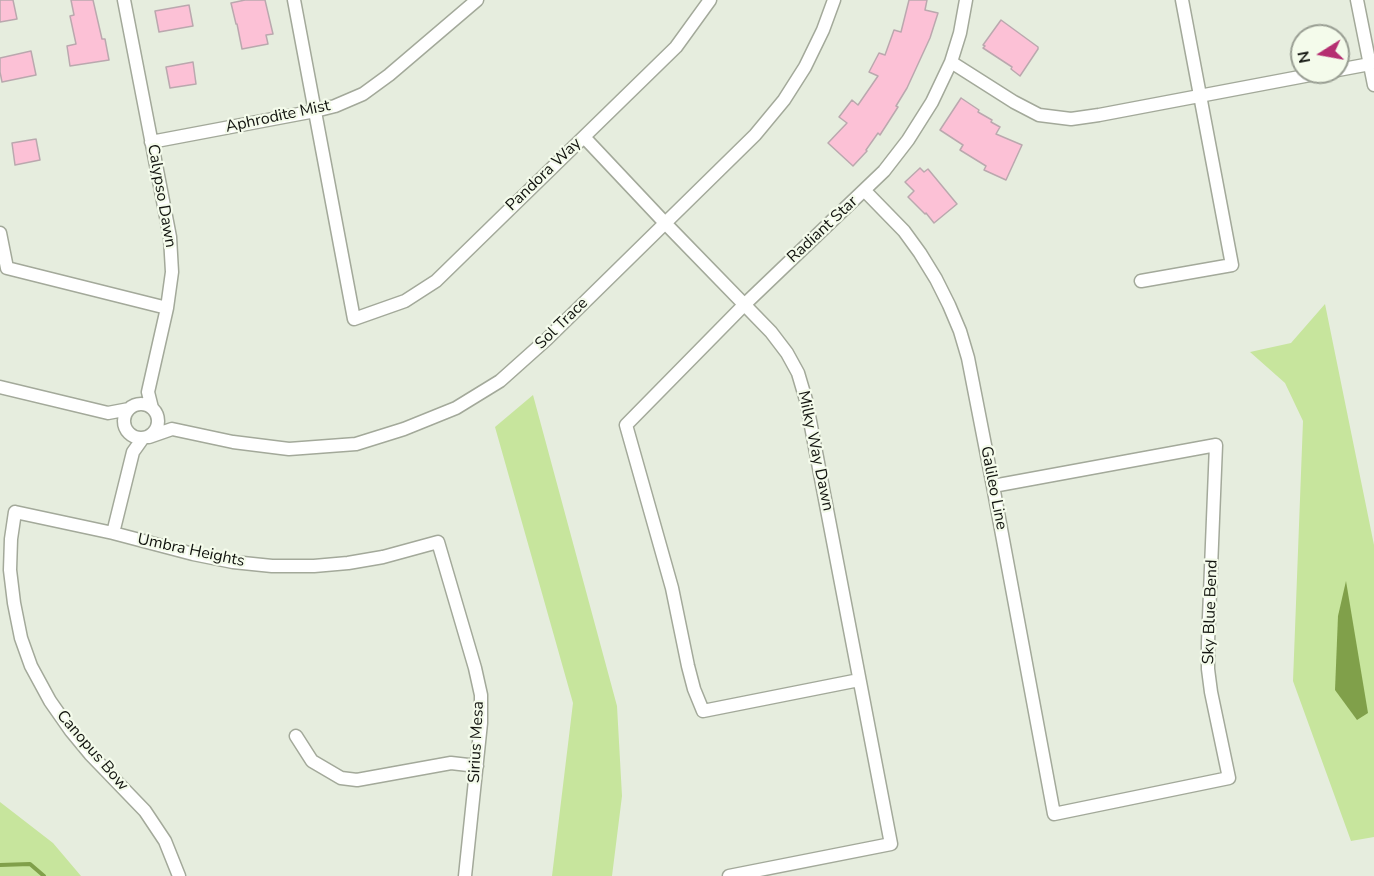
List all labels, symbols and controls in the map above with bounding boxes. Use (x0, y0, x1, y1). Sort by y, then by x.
north arrow (1290, 24, 1350, 84)
text: N (1292, 49, 1316, 65)
street label: Aphrodite Mist (224, 97, 332, 137)
street label: Pandora Way (502, 134, 586, 216)
street label: Calypso Dawn (142, 143, 180, 249)
street label: Radiant Star (784, 193, 862, 267)
street label: Sol Trace (532, 294, 592, 354)
street label: Milky Way Dawn (793, 389, 837, 513)
street label: Galileo Line (975, 445, 1011, 531)
street label: Umbra Heights (136, 530, 246, 572)
street label: Sky Blue Bend (1200, 559, 1222, 665)
street label: Sirius Mesa (465, 700, 489, 784)
street label: Canopus Bow (52, 707, 132, 795)

